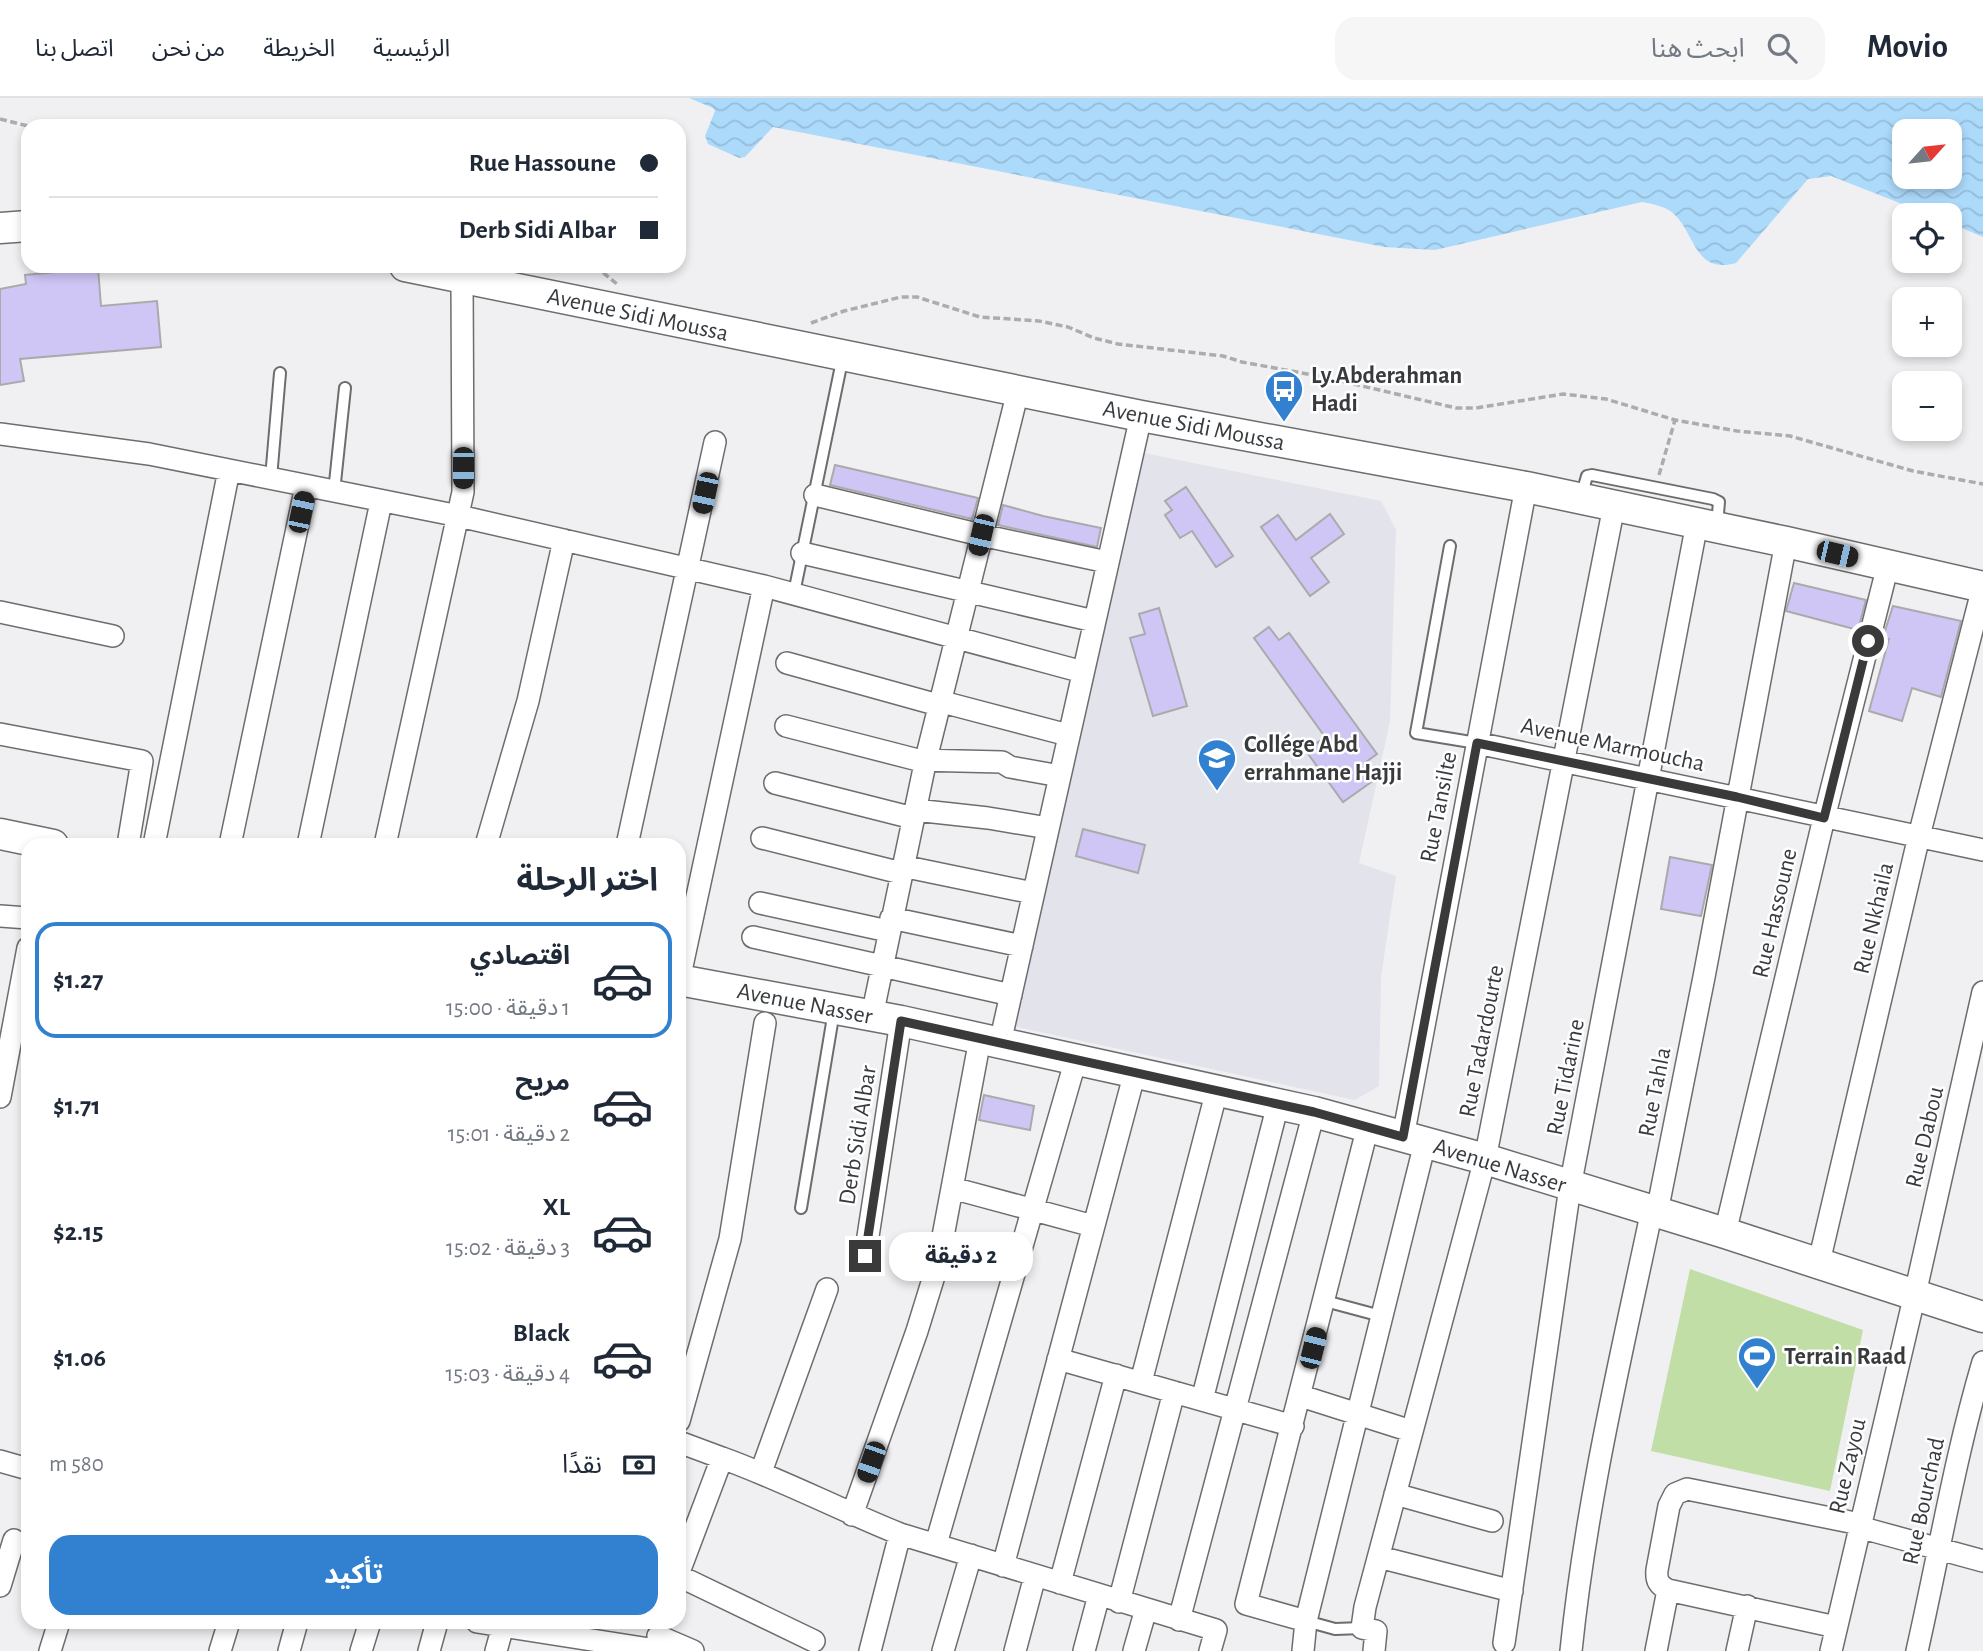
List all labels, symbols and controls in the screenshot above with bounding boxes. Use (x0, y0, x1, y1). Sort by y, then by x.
search box (1335, 17, 1825, 80)
icon: search (1763, 29, 1801, 67)
text: Movio (1867, 31, 1948, 64)
text: ابحث هنا (1651, 36, 1745, 62)
text: اتصل بنا (35, 37, 114, 61)
text: من نحن (152, 37, 225, 61)
text: الخريطة (263, 37, 335, 61)
text: الرئيسية (373, 37, 450, 61)
north arrow (1892, 119, 1962, 189)
map controls (1892, 119, 1962, 441)
text: Rue Hassoune (469, 150, 616, 176)
button: locate (1892, 203, 1962, 273)
text: Derb Sidi Albar (459, 217, 616, 243)
street label: Avenue Sidi Moussa (545, 284, 731, 346)
button: + (1892, 287, 1962, 357)
place label: Ly.Abderahman Hadi (1311, 364, 1462, 416)
bus stop icon: Ly.Abderahman Hadi (1263, 368, 1305, 423)
button: − (1892, 371, 1962, 441)
street label: Avenue Sidi Moussa (1101, 397, 1287, 455)
car (453, 447, 474, 489)
car (691, 470, 720, 516)
car (287, 489, 316, 535)
car (967, 512, 996, 558)
car (1815, 539, 1860, 569)
route start (1852, 625, 1884, 657)
street label: Avenue Marmoucha (1519, 714, 1707, 776)
place label: Collége Abd errahmane Hajji (1244, 733, 1402, 785)
school or university icon: Collége Abd errahmane Hajji (1196, 737, 1238, 792)
street label: Rue Tansilte (1416, 750, 1461, 865)
street label: Rue Hassoune (1748, 846, 1802, 980)
street label: Rue Nkhaila (1849, 860, 1898, 976)
text: اختر الرحلة (517, 864, 658, 896)
text: اقتصادي (470, 943, 570, 969)
icon: car (591, 949, 654, 1012)
street label: Rue Tadardourte (1455, 963, 1509, 1119)
text: $1.27 (53, 967, 104, 993)
street label: Avenue Nasser (735, 979, 875, 1029)
text: 1 دقيقة · 15:00 (446, 997, 570, 1020)
street label: Rue Tidarine (1543, 1017, 1589, 1137)
street label: Rue Tahla (1635, 1045, 1675, 1139)
street label: Derb Sidi Albar (835, 1064, 881, 1207)
text: مريح (515, 1069, 570, 1095)
icon: car (591, 1075, 654, 1138)
street label: Rue Dabou (1902, 1084, 1948, 1190)
text: $1.71 (53, 1093, 101, 1119)
text: 2 دقيقة · 15:01 (448, 1123, 570, 1146)
street label: Avenue Nasser (1430, 1134, 1569, 1198)
text: XL (543, 1194, 570, 1220)
icon: car (591, 1201, 654, 1264)
text: $2.15 (53, 1219, 104, 1245)
callout: 2 دقيقة (890, 1232, 1033, 1280)
text: 3 دقيقة · 15:02 (446, 1237, 570, 1260)
route end (849, 1240, 881, 1272)
text: 2 دقيقة (925, 1245, 997, 1268)
text: Black (513, 1320, 570, 1346)
car (1298, 1325, 1329, 1371)
icon: car (591, 1327, 654, 1390)
sports icon: Terrain Raad (1736, 1335, 1778, 1390)
text: $1.06 (53, 1345, 106, 1371)
place label: Terrain Raad (1784, 1345, 1906, 1369)
text: 4 دقيقة · 15:03 (445, 1363, 570, 1386)
street label: Rue Zayou (1825, 1416, 1871, 1516)
street label: Rue Bourchad (1899, 1435, 1949, 1567)
car (855, 1439, 888, 1485)
icon: cash (620, 1446, 658, 1484)
text: نقدًا (562, 1452, 602, 1478)
text: 580 m (49, 1453, 104, 1476)
button: تأكيد (49, 1535, 658, 1615)

